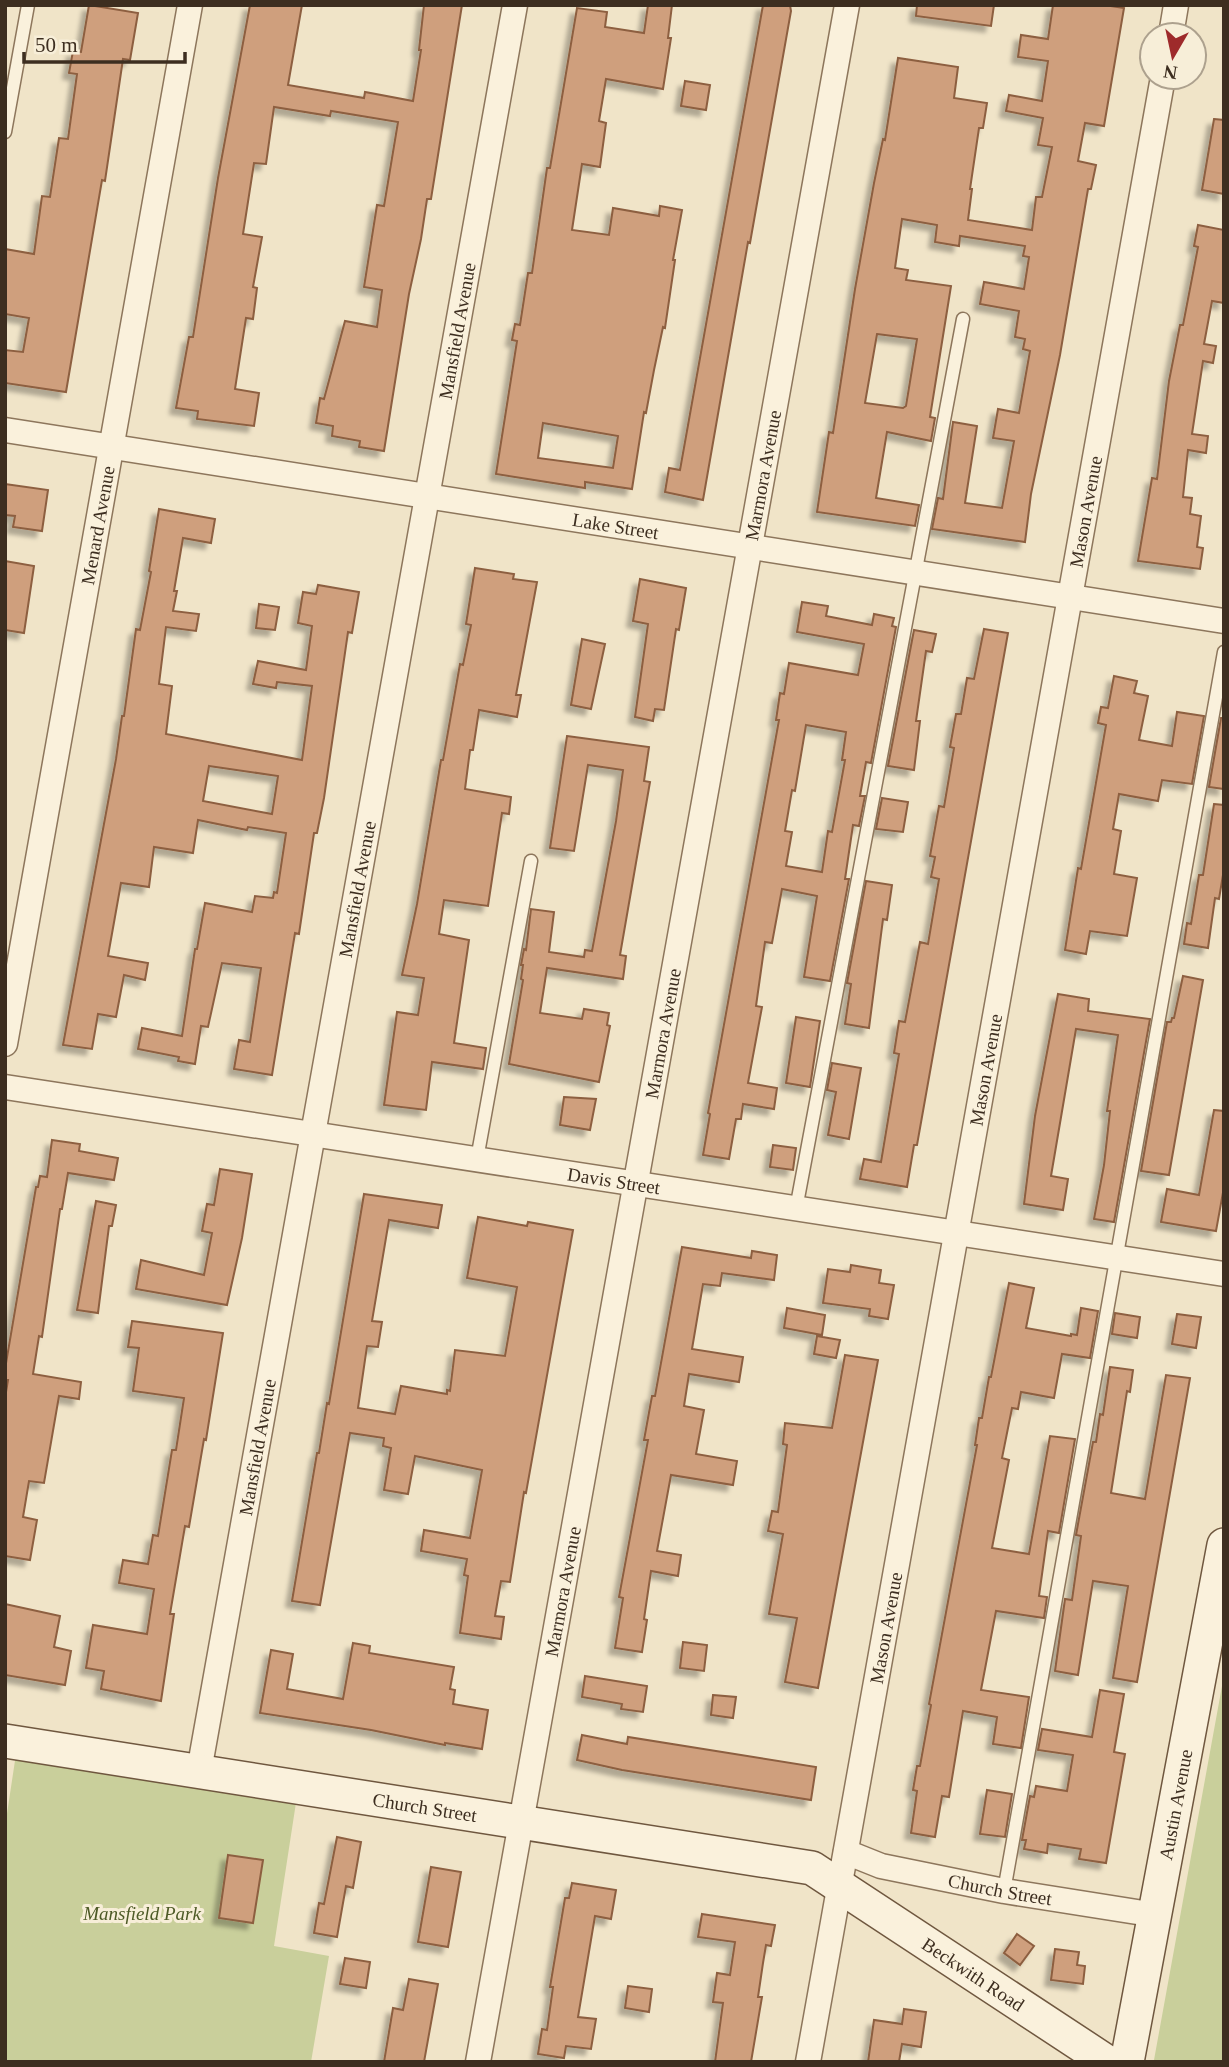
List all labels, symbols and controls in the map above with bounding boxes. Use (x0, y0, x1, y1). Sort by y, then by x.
scale bar (24, 21, 186, 65)
north arrow (1138, 21, 1208, 91)
text: 50 m (35, 33, 78, 57)
text: N (1162, 61, 1179, 84)
street label: Mansfield Avenue (434, 261, 479, 401)
street label: Marmora Avenue (741, 408, 785, 542)
street label: Mason Avenue (1065, 454, 1106, 569)
street label: Menard Avenue (76, 464, 118, 586)
street label: Lake Street (571, 509, 661, 543)
street label: Mansfield Avenue (334, 819, 379, 959)
street label: Marmora Avenue (641, 967, 685, 1100)
street label: Mason Avenue (965, 1012, 1006, 1127)
street label: Davis Street (566, 1163, 662, 1198)
street label: Mansfield Avenue (234, 1377, 279, 1517)
street label: Marmora Avenue (540, 1525, 584, 1658)
street label: Mason Avenue (865, 1570, 906, 1685)
street label: Austin Avenue (1155, 1747, 1196, 1862)
street label: Church Street (371, 1789, 479, 1826)
street label: Church Street (946, 1869, 1054, 1909)
park label: Mansfield Park (82, 1903, 201, 1924)
street label: Beckwith Road (918, 1933, 1029, 2015)

